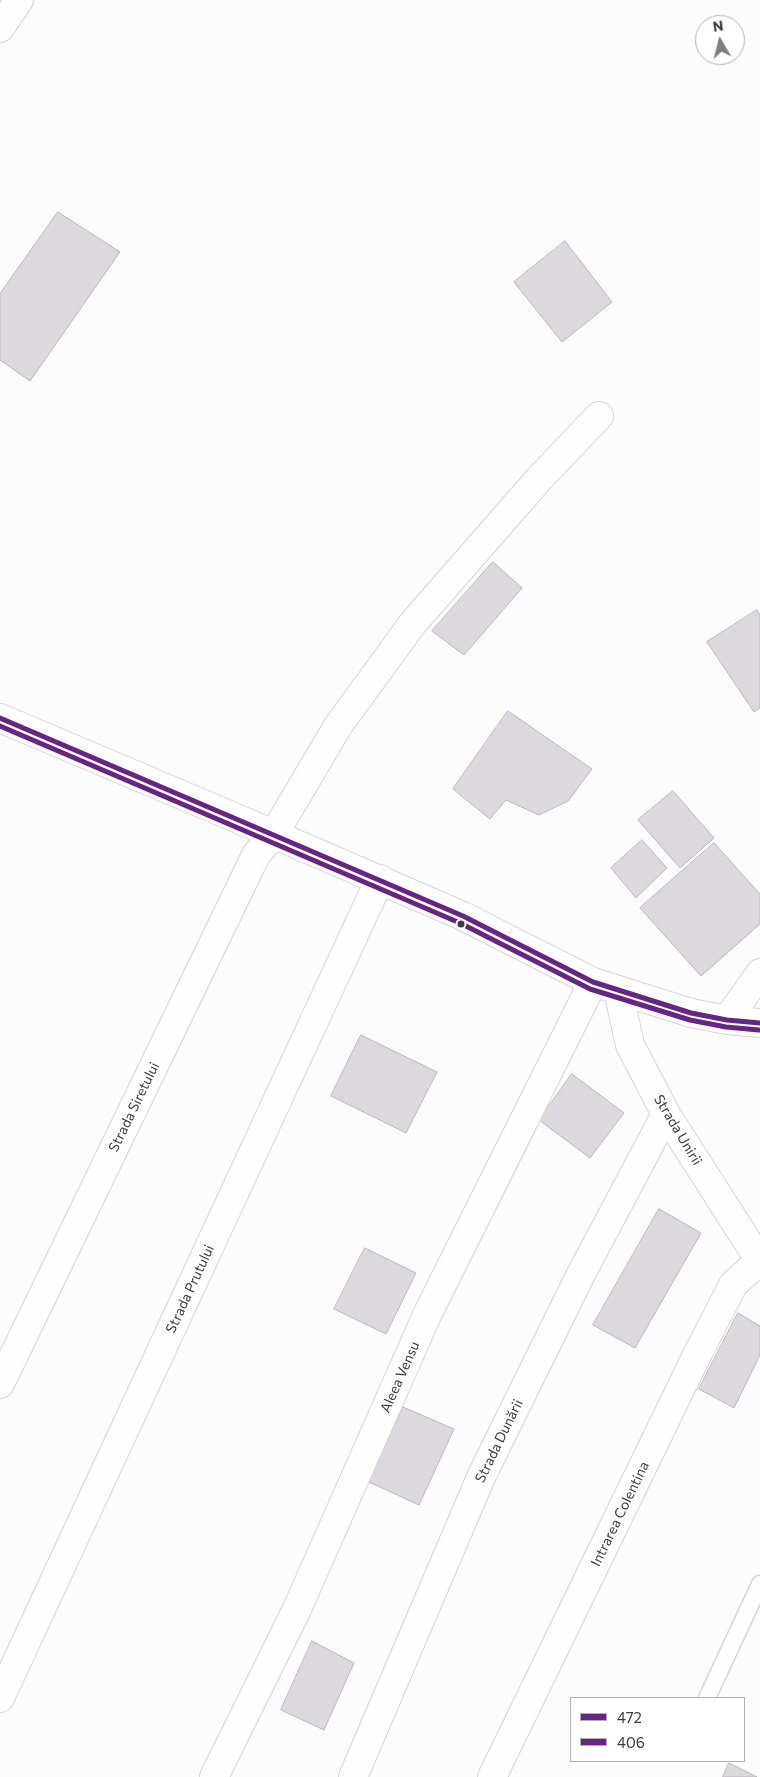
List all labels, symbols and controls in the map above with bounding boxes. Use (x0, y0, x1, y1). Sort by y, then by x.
north arrow (695, 15, 745, 65)
text: N (712, 16, 724, 35)
unlabelled marker (456, 919, 466, 929)
street label: Strada Siretului (105, 1059, 163, 1155)
street label: Strada Unirii (650, 1092, 706, 1168)
street label: Strada Prutului (162, 1242, 218, 1336)
street label: Aleea Vensu (377, 1339, 423, 1415)
street label: Strada Dunării (472, 1396, 526, 1486)
street label: Intrarea Colentina (587, 1459, 653, 1569)
legend (570, 1697, 745, 1762)
text: 472 (617, 1708, 642, 1726)
text: 406 (617, 1733, 645, 1751)

